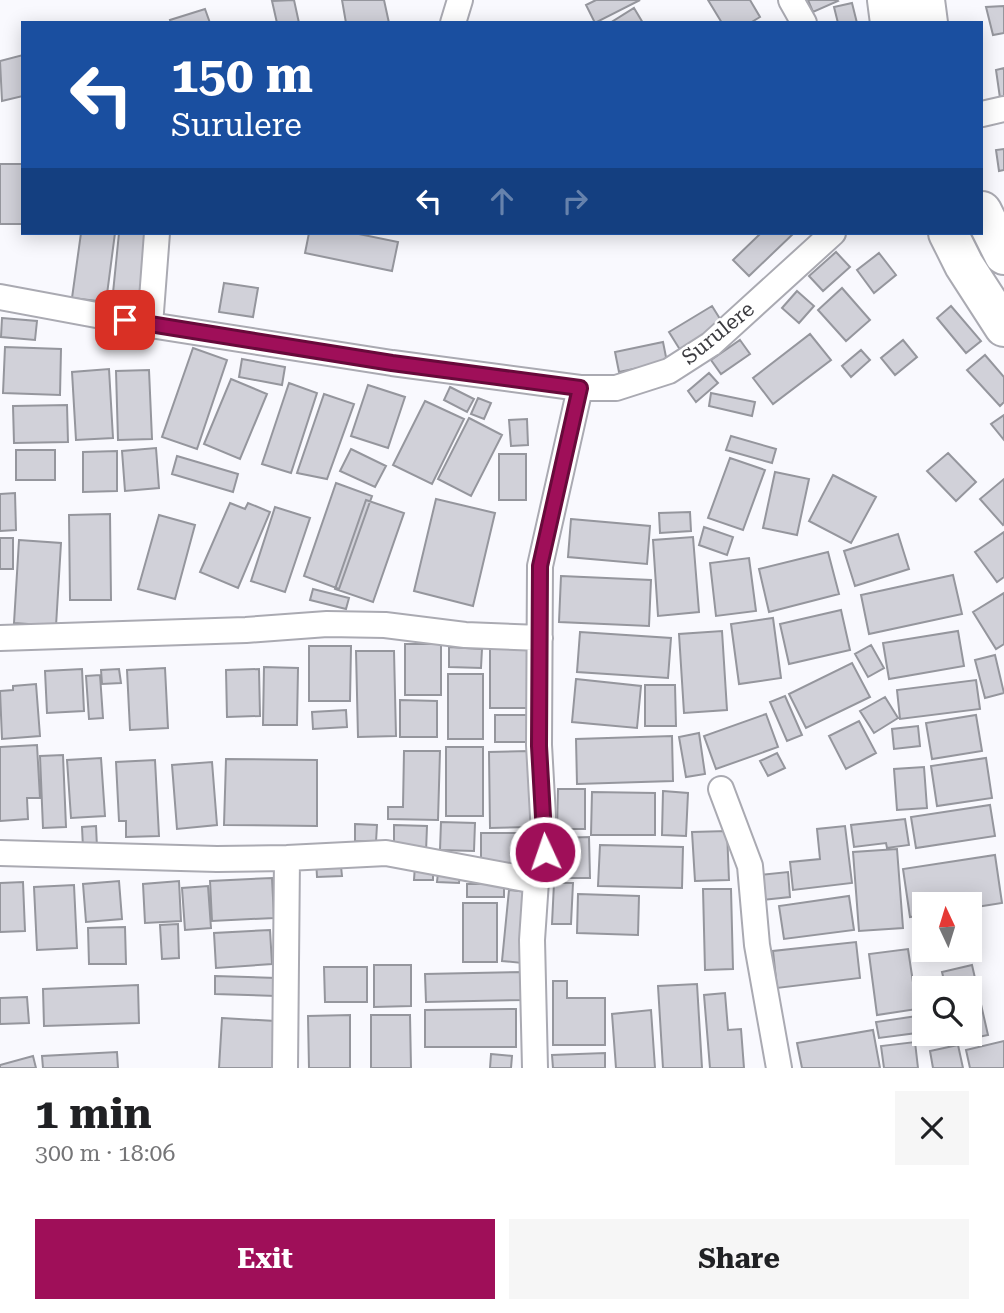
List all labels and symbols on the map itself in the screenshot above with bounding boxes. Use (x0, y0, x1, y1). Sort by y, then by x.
pin (95, 290, 155, 350)
street label: Surulere (677, 297, 759, 369)
position arrow (508, 815, 582, 889)
north arrow (912, 892, 982, 962)

